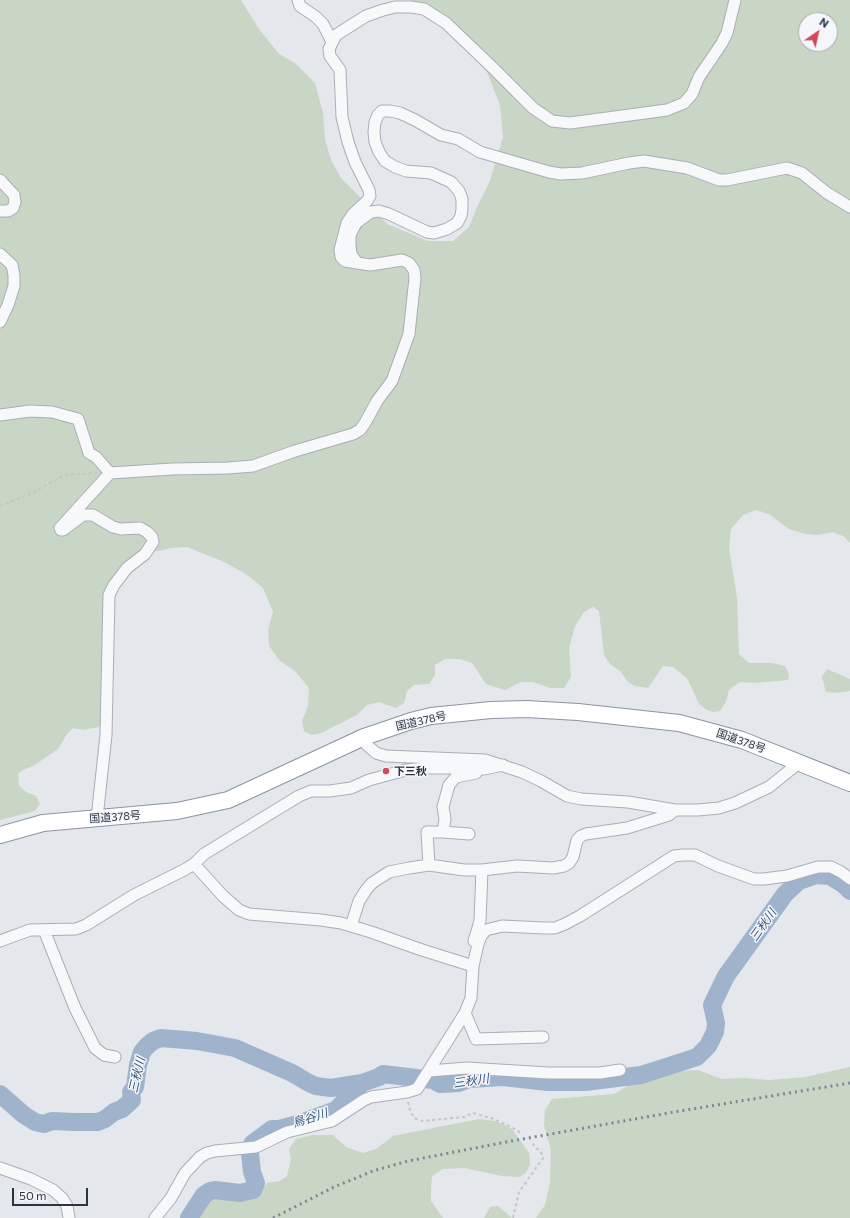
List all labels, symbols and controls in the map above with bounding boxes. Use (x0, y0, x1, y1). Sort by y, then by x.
north arrow (798, 12, 838, 52)
text: N (817, 15, 831, 30)
street label: 国道378号 (394, 709, 448, 733)
street label: 国道378号 (714, 726, 768, 756)
place label: 下三秋 (394, 764, 427, 778)
marker: 下三秋 (381, 766, 391, 776)
street label: 国道378号 (89, 809, 141, 825)
water label: 三秋川 (747, 906, 779, 944)
water label: 三秋川 (126, 1056, 148, 1094)
water label: 三秋川 (452, 1071, 490, 1091)
water label: 鳥谷川 (291, 1106, 329, 1130)
scale bar (14, 1180, 90, 1206)
text: 50 m (19, 1188, 47, 1202)

